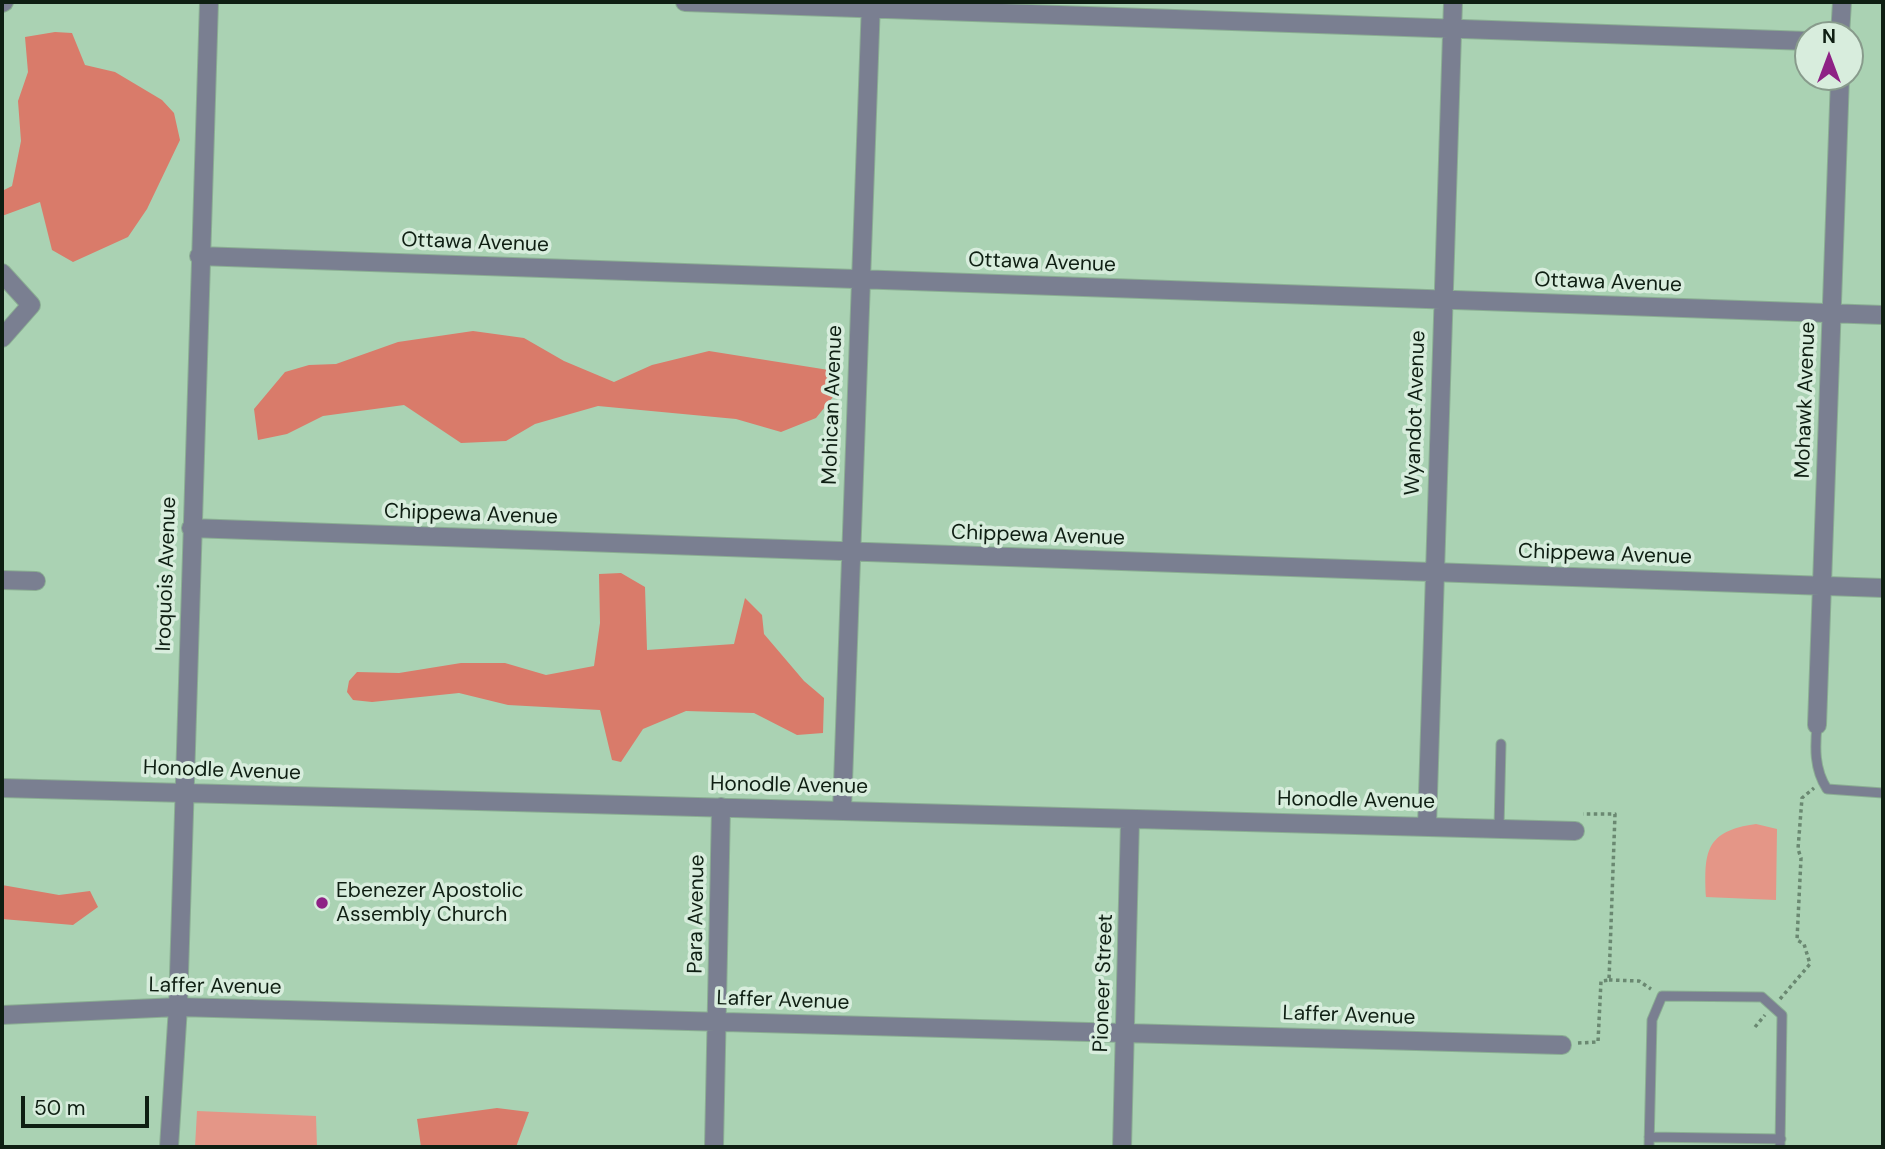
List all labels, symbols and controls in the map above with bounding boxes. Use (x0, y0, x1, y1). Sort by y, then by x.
north arrow (1794, 21, 1864, 91)
text: N (1822, 24, 1836, 49)
street label: Ottawa Avenue (401, 228, 549, 258)
street label: Ottawa Avenue (968, 248, 1116, 278)
street label: Ottawa Avenue (1534, 268, 1682, 298)
street label: Mohawk Avenue (1791, 321, 1821, 479)
street label: Mohican Avenue (818, 325, 848, 485)
street label: Wyandot Avenue (1401, 330, 1431, 496)
street label: Iroquois Avenue (152, 496, 182, 652)
street label: Chippewa Avenue (384, 499, 558, 531)
street label: Chippewa Avenue (951, 520, 1125, 552)
street label: Chippewa Avenue (1518, 539, 1692, 571)
street label: Honodle Avenue (143, 756, 301, 786)
street label: Honodle Avenue (710, 772, 868, 800)
street label: Honodle Avenue (1277, 787, 1435, 815)
street label: Para Avenue (683, 854, 711, 974)
place label: Ebenezer Apostolic Assembly Church (336, 878, 524, 928)
marker: Ebenezer Apostolic Assembly Church (314, 895, 330, 911)
street label: Pioneer Street (1089, 913, 1119, 1053)
street label: Laffer Avenue (148, 973, 282, 1001)
street label: Laffer Avenue (716, 986, 850, 1016)
street label: Laffer Avenue (1282, 1001, 1416, 1031)
scale bar (24, 1082, 152, 1126)
text: 50 m (34, 1094, 85, 1122)

